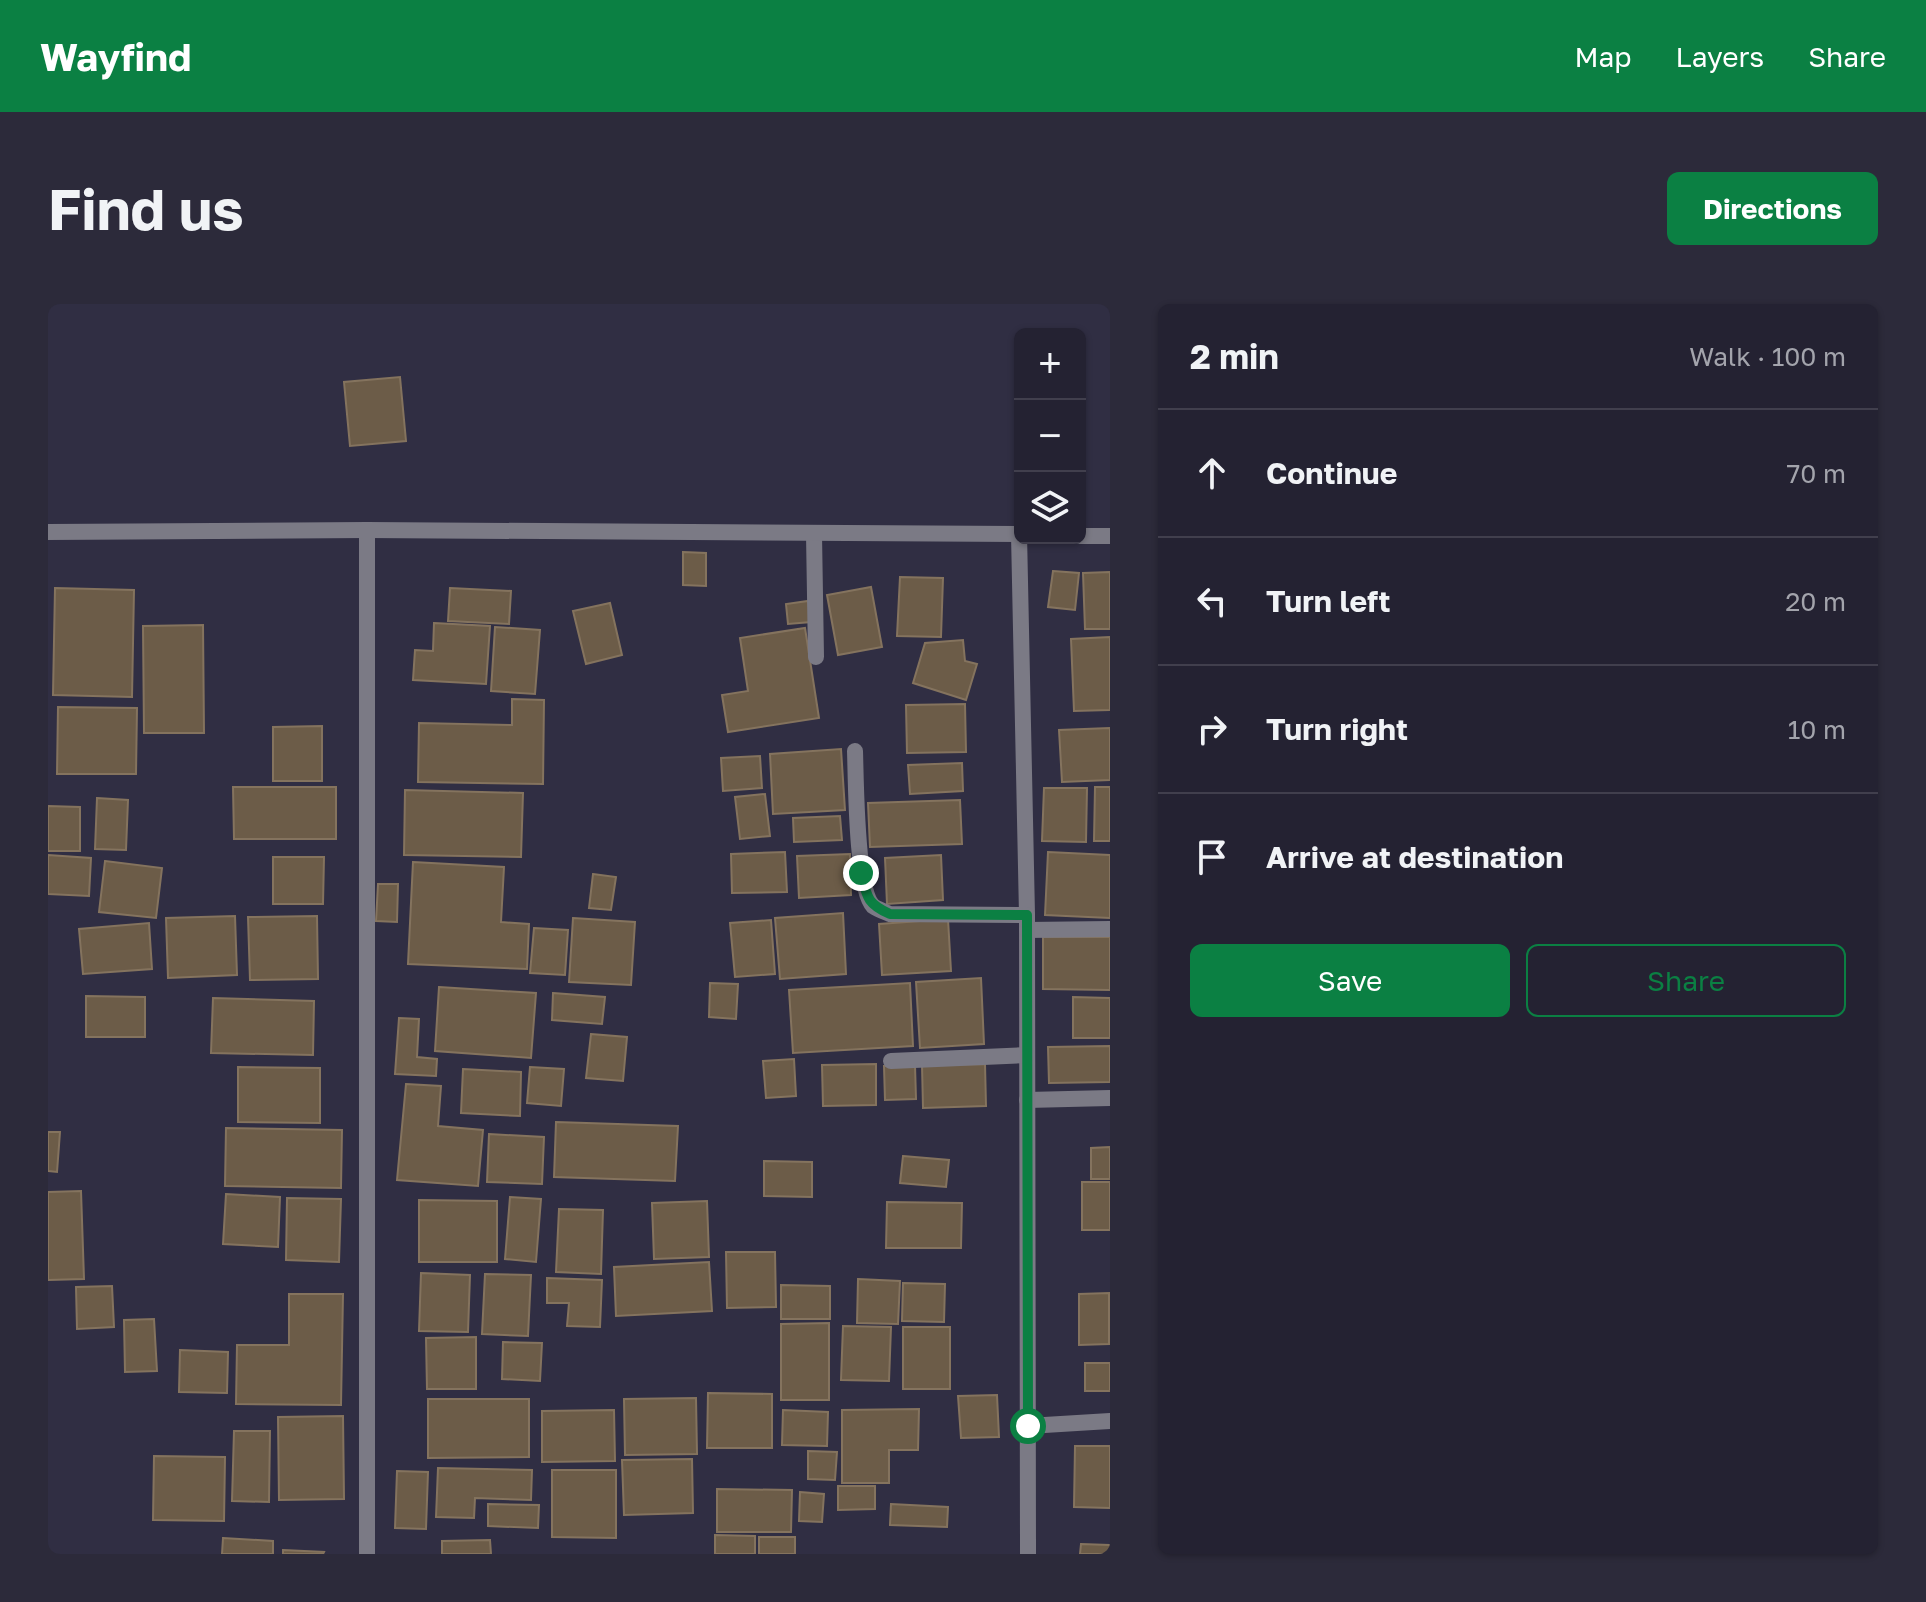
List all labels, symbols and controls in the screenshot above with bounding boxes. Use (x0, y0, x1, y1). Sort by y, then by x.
text: Wayfind (40, 34, 191, 79)
text: Map (1574, 40, 1632, 73)
text: Layers (1676, 40, 1764, 73)
text: Share (1808, 40, 1886, 73)
button: Directions (1667, 172, 1878, 245)
text: Find us (48, 175, 244, 242)
map controls (1014, 328, 1086, 544)
button: + (1014, 328, 1086, 400)
text: 2 min (1190, 336, 1279, 376)
text: Walk · 100 m (1689, 341, 1846, 372)
button: − (1014, 400, 1086, 472)
icon: ahead (1190, 451, 1234, 495)
text: Continue (1266, 455, 1397, 491)
text: 70 m (1787, 458, 1846, 489)
button: layers (1014, 472, 1086, 544)
icon: left (1190, 579, 1234, 623)
text: Turn left (1266, 583, 1391, 619)
text: 20 m (1785, 586, 1846, 617)
icon: right (1190, 707, 1234, 751)
text: Turn right (1266, 711, 1408, 747)
text: 10 m (1788, 714, 1846, 745)
icon: arrive (1190, 835, 1234, 879)
text: Arrive at destination (1266, 839, 1563, 875)
route end (843, 855, 879, 891)
button: Save (1190, 944, 1510, 1017)
button: Share (1526, 944, 1846, 1017)
route start (1010, 1408, 1046, 1444)

